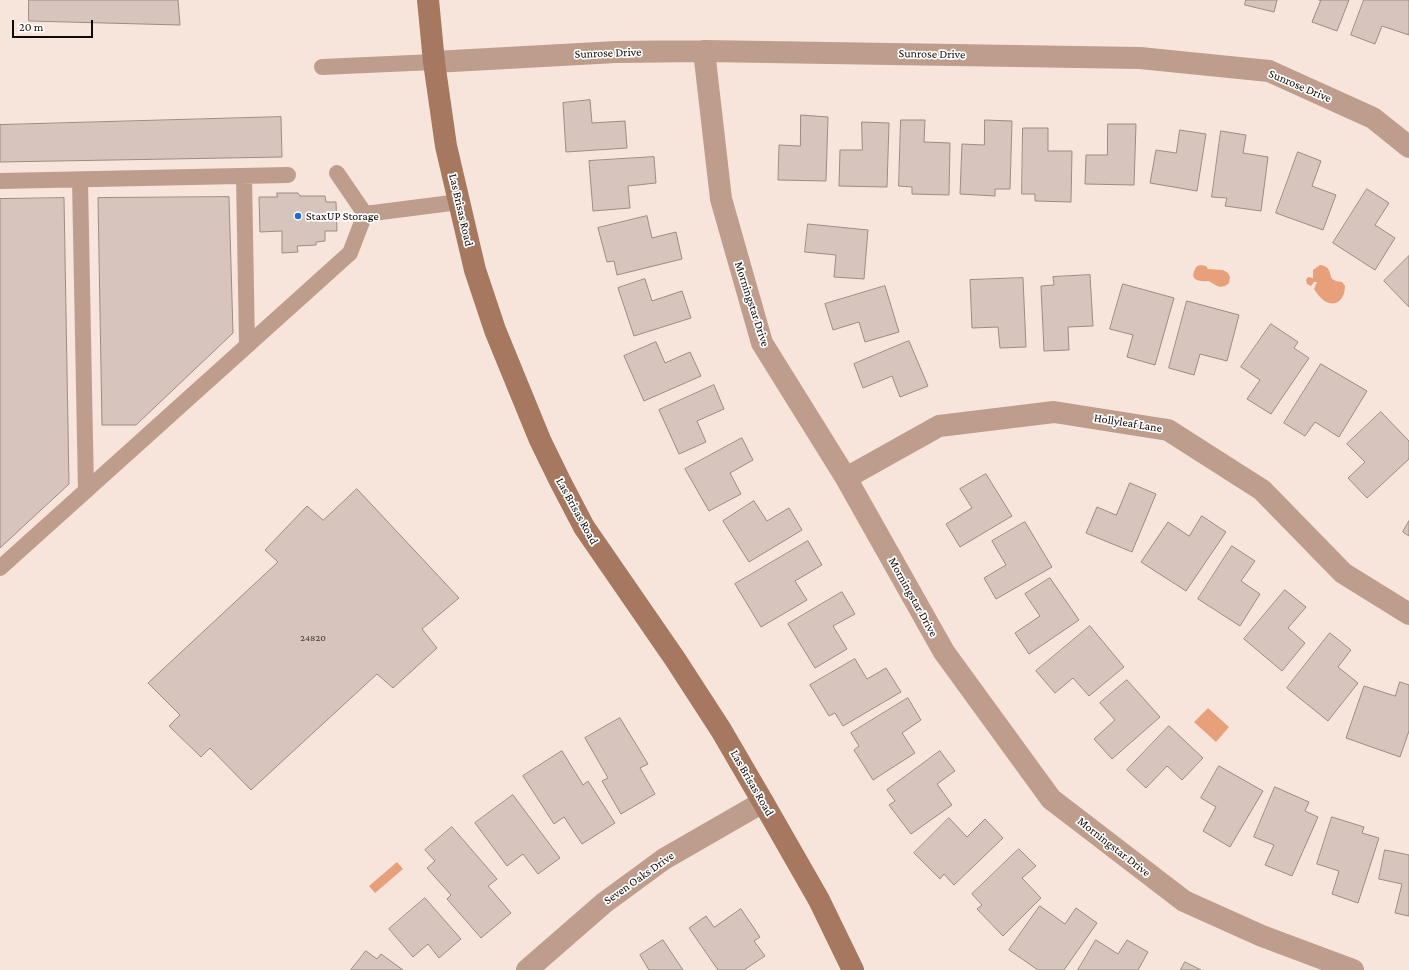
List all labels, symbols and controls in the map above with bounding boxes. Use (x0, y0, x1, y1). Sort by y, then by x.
scale bar (14, 12, 95, 38)
text: 20 m (19, 20, 43, 34)
street label: Sunrose Drive (574, 45, 642, 61)
street label: Sunrose Drive (899, 46, 965, 62)
street label: Sunrose Drive (1266, 66, 1334, 106)
street label: Las Brisas Road (446, 172, 476, 248)
place label: StaxUP Storage (306, 209, 379, 223)
marker: StaxUP Storage (293, 211, 303, 221)
street label: Morningstar Drive (731, 260, 773, 348)
street label: Hollyleaf Lane (1093, 411, 1163, 435)
street label: Las Brisas Road (553, 475, 601, 547)
street label: Morningstar Drive (885, 555, 941, 639)
house number: 24820 (300, 632, 326, 644)
street label: Las Brisas Road (727, 747, 777, 819)
street label: Morningstar Drive (1075, 814, 1153, 880)
street label: Seven Oaks Drive (601, 848, 677, 908)

